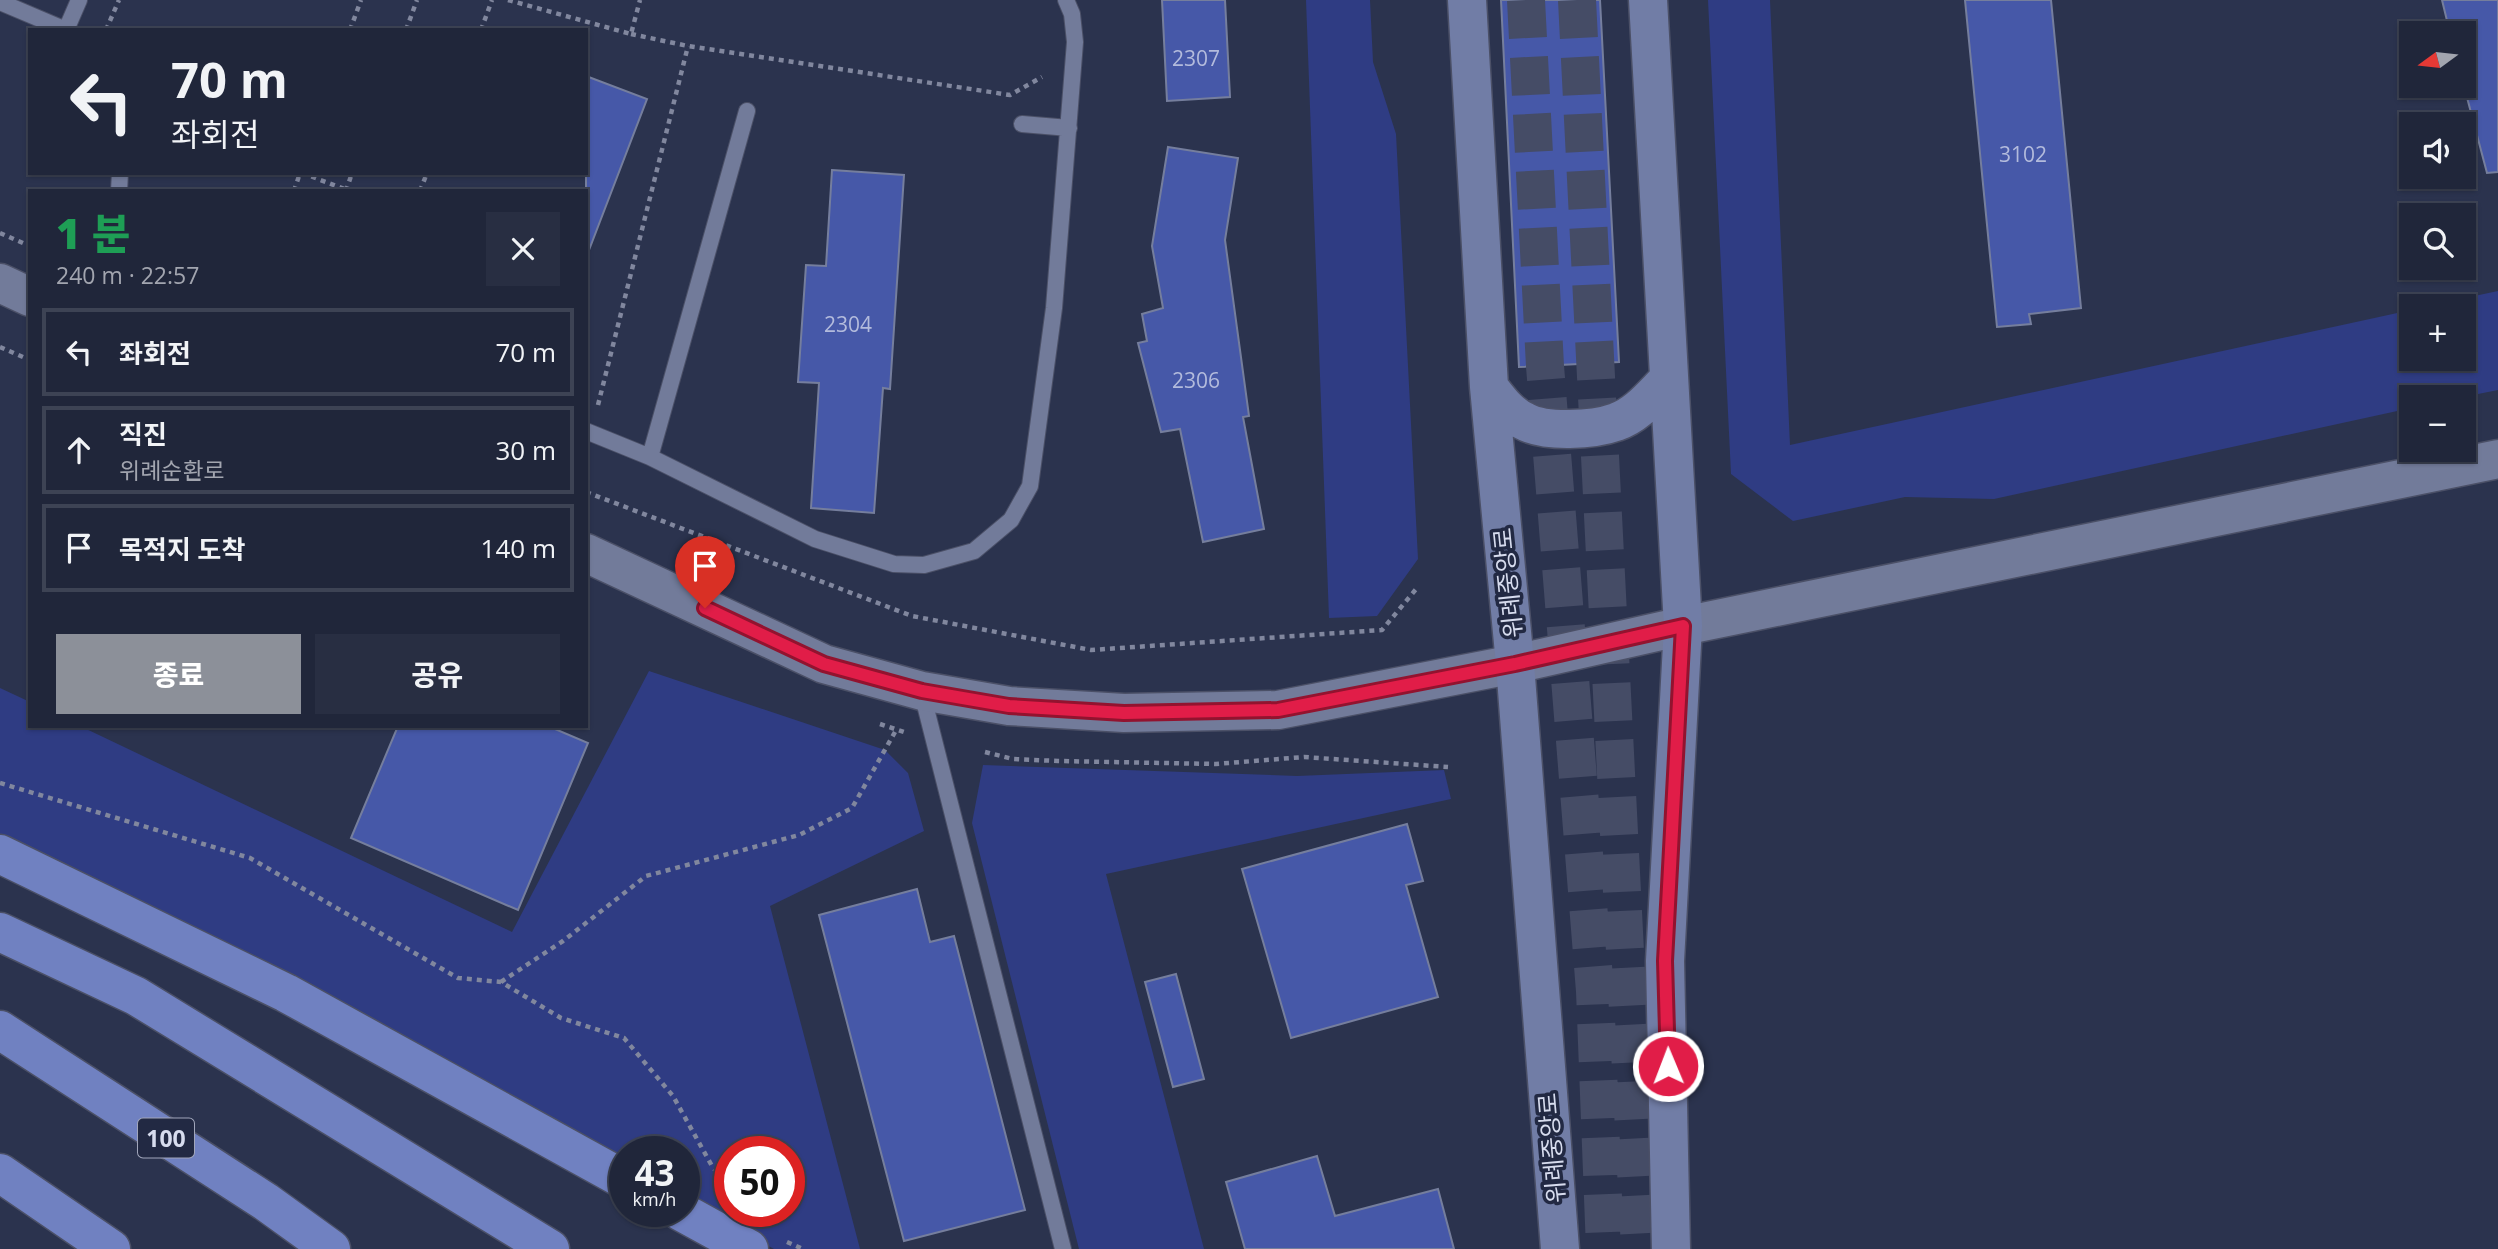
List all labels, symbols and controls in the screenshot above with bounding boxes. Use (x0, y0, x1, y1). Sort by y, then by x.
north arrow (2399, 21, 2476, 98)
map controls (2399, 21, 2476, 462)
house number: 2307 (1172, 44, 1220, 72)
text: 70 m (171, 46, 288, 112)
icon: left (56, 56, 147, 147)
text: 좌회전 (171, 112, 259, 155)
button: sound (2399, 112, 2476, 189)
house number: 3102 (1999, 140, 2047, 168)
button: search (2399, 203, 2476, 280)
text: 1 분 (56, 204, 130, 261)
button: close (486, 212, 560, 286)
text: 240 m · 22:57 (56, 259, 199, 291)
button: + (2399, 294, 2476, 371)
house number: 2304 (824, 310, 872, 338)
icon: left (60, 333, 98, 371)
text: 70 m (495, 334, 556, 370)
text: 좌회전 (119, 335, 191, 371)
house number: 2306 (1172, 366, 1220, 394)
button: − (2399, 385, 2476, 462)
text: 직진 (119, 416, 167, 452)
icon: ahead (60, 431, 98, 469)
text: 30 m (495, 432, 556, 468)
text: 위례순환로 (119, 454, 225, 486)
street label: 위례중앙로 (1485, 526, 1529, 640)
icon: arrive (60, 529, 98, 567)
text: 140 m (481, 530, 556, 566)
text: 목적지 도착 (119, 531, 245, 567)
pin (675, 536, 735, 608)
icon: arrive (686, 547, 724, 585)
button: 종료 (56, 634, 301, 714)
button: 공유 (315, 634, 560, 714)
position arrow (1631, 1029, 1705, 1103)
street label: 위례중앙로 (1530, 1092, 1572, 1204)
road number: 100 (138, 1119, 194, 1158)
speed limit sign: 50 (714, 1136, 805, 1227)
text: 43 (634, 1149, 675, 1196)
text: km/h (633, 1187, 676, 1211)

